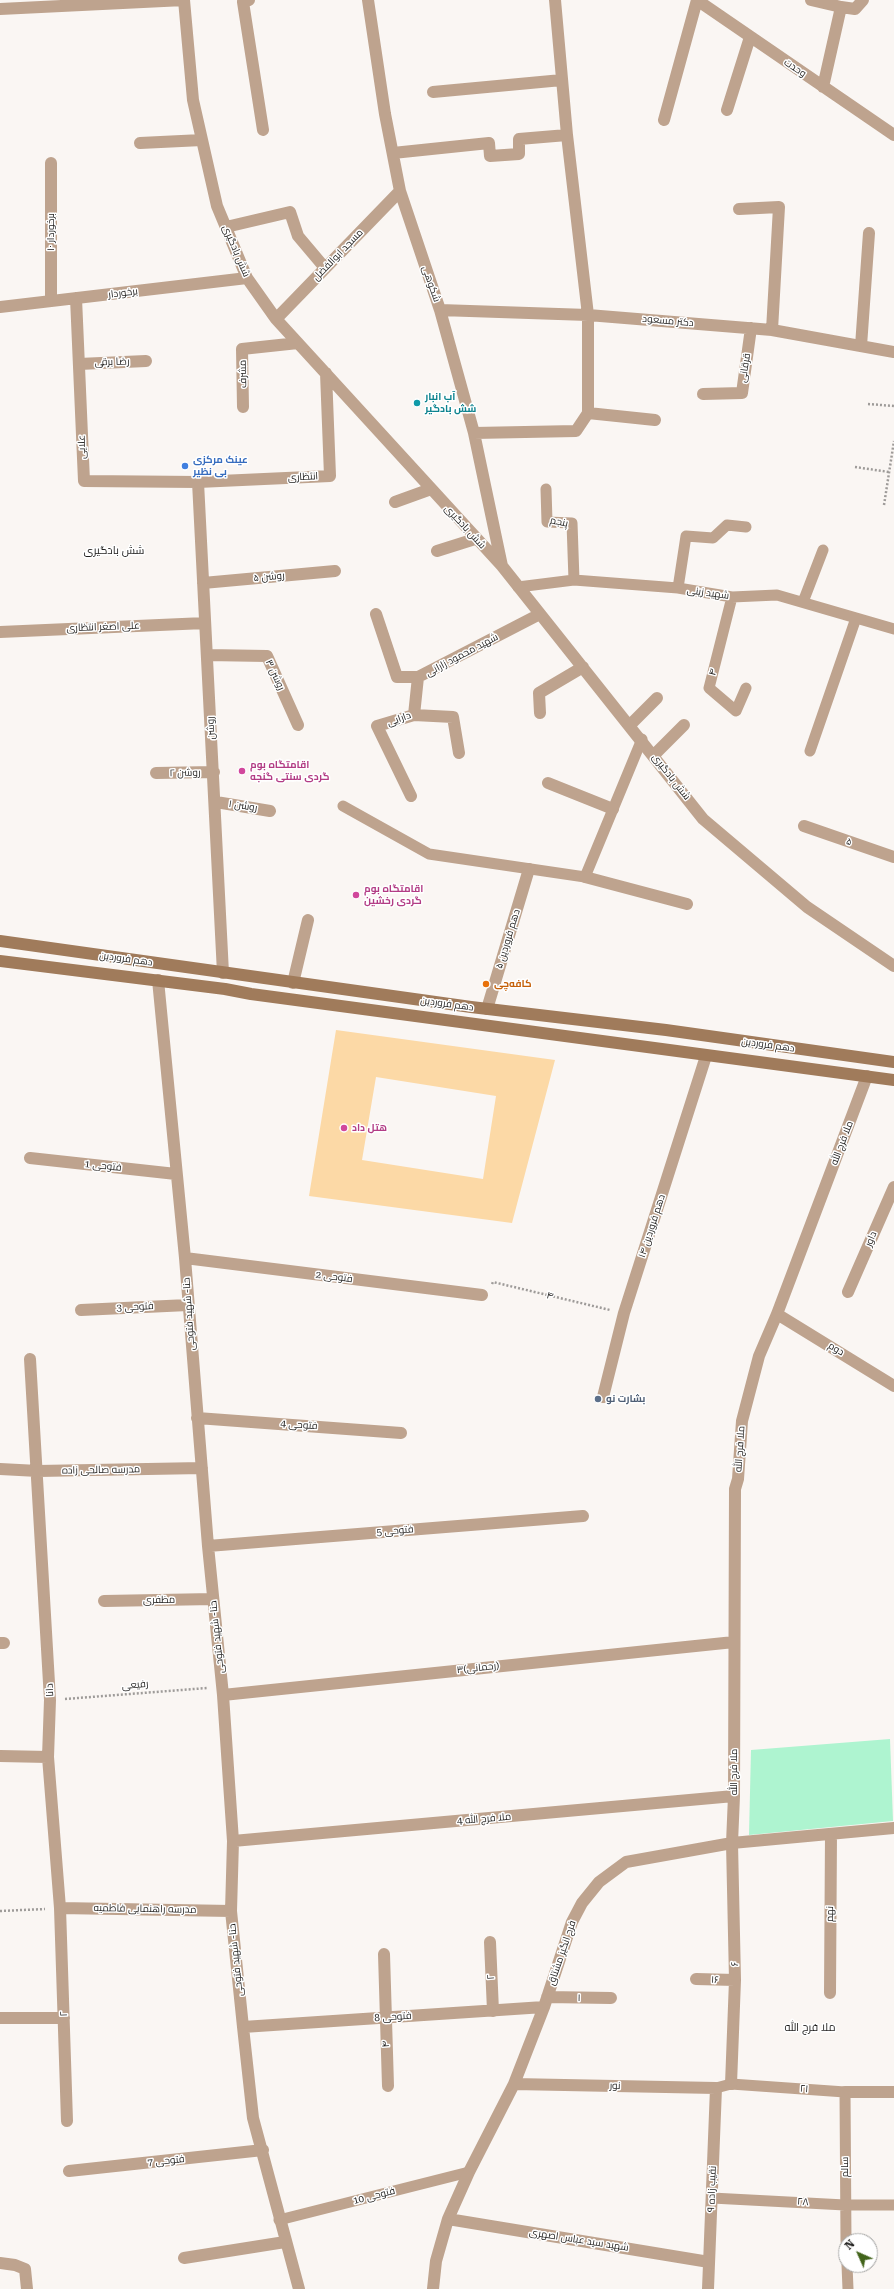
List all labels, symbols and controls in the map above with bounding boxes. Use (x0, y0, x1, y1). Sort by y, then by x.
street label: وحدت (782, 56, 808, 80)
street label: برخوردار ۱۰ (45, 213, 57, 251)
street label: شش بادگیری (220, 223, 252, 279)
street label: مسجد ابوالفضل (310, 227, 366, 283)
street label: شکوهی (419, 264, 443, 304)
street label: برخوردار (107, 285, 139, 301)
street label: دکتر مسعود (642, 313, 694, 329)
street label: قرقانی (737, 352, 753, 384)
street label: رضا برقی (94, 355, 130, 369)
street label: مشرف (237, 360, 249, 388)
place label: آب انبار شش بادگیر (425, 391, 476, 414)
marker: آب انبار شش بادگیر (412, 398, 422, 408)
street label: علایی (76, 435, 88, 459)
place label: عینک مرکزی بی نظیر (193, 454, 248, 478)
marker: عینک مرکزی بی نظیر (180, 461, 190, 471)
street label: انتظاری (288, 470, 318, 484)
street label: شش بادگیری (442, 503, 488, 551)
street label: پنجم (549, 514, 569, 530)
district label: شش بادگیری (84, 544, 144, 558)
street label: روشن ۵ (253, 570, 285, 584)
street label: شهید زینی (686, 584, 730, 602)
street label: علی اصغر انتظاری (66, 620, 140, 634)
street label: شهید محمود زارانی (424, 631, 500, 679)
street label: روشن ۳ (263, 658, 287, 692)
street label: ۴ (706, 667, 720, 677)
street label: دارایی (386, 709, 412, 729)
street label: روشن (204, 716, 218, 740)
street label: شش بادگیری (649, 751, 693, 803)
place label: اقامتگاه بوم گردی سنتی گنجه (250, 759, 330, 782)
marker: اقامتگاه بوم گردی سنتی گنجه (237, 766, 247, 776)
street label: روشن ۲ (169, 767, 201, 779)
street label: روشن ۱ (228, 798, 258, 814)
street label: ۵ (844, 835, 854, 849)
place label: اقامتگاه بوم گردی رخشین (364, 883, 423, 906)
marker: اقامتگاه بوم گردی رخشین (351, 890, 361, 900)
street label: دهم فروردین ۵ (493, 908, 523, 970)
street label: دهم فروردین (99, 949, 153, 969)
place label: کافه‌چی (494, 978, 532, 990)
marker: کافه‌چی (481, 979, 491, 989)
street label: دهم فروردین (420, 994, 474, 1014)
street label: دهم فروردین (741, 1035, 795, 1055)
street label: ملا فرج الله (828, 1119, 856, 1167)
place label: هتل داد (352, 1122, 387, 1134)
marker: هتل داد (339, 1123, 349, 1133)
street label: فتوحی 1 (84, 1158, 122, 1174)
street label: دهم فروردین ۱۴ (636, 1193, 668, 1259)
street label: داور (862, 1229, 880, 1249)
street label: فتوحی 2 (315, 1269, 353, 1285)
street label: حنا- شهید فتوحی (180, 1277, 198, 1351)
street label: ۴ (545, 1289, 555, 1303)
street label: فتوحی 3 (116, 1300, 154, 1314)
street label: دوم (826, 1340, 846, 1358)
place label: بشارت نو (606, 1393, 645, 1405)
marker: بشارت نو (593, 1394, 603, 1404)
street label: فتوحی 4 (280, 1418, 318, 1432)
street label: ملا فرج الله (732, 1425, 748, 1473)
street label: مدرسه صالحی زاده (62, 1463, 140, 1477)
street label: فتوحی 5 (376, 1523, 414, 1539)
street label: مظفری (143, 1594, 175, 1606)
street label: حنا- شهید فتوحی (207, 1600, 227, 1674)
street label: ۳(رحمانی) (456, 1660, 500, 1676)
street label: رفیعی (121, 1678, 149, 1692)
street label: دانا (44, 1683, 56, 1697)
street label: ملا فرج الله (728, 1749, 740, 1795)
street label: 4 ملا فرج الله (456, 1811, 512, 1827)
street label: مدرسه راهنمایی فاطمیه (93, 1902, 197, 1916)
street label: نهم (824, 1906, 836, 1922)
street label: فرح انگیز مشتاق (545, 1919, 579, 1987)
street label: حنا- شهید فتوحی (226, 1923, 246, 1997)
street label: ۶ (729, 1962, 741, 1966)
street label: ۲ (485, 1974, 497, 1980)
street label: ۱۶ (711, 1974, 719, 1986)
street label: ۱ (577, 1992, 581, 2004)
street label: فتوحی 8 (374, 2010, 412, 2024)
street label: ۲ (58, 2011, 70, 2017)
district label: ملا فرج الله (785, 2021, 835, 2035)
street label: ۴ (380, 2040, 392, 2048)
street label: نور (609, 2080, 621, 2092)
street label: ۲۱ (799, 2083, 809, 2095)
street label: فتوحی 7 (147, 2153, 185, 2169)
street label: سالم (839, 2157, 851, 2177)
street label: نقیب زاده ۹ (705, 2166, 719, 2212)
street label: فتوحی 10 (352, 2185, 396, 2207)
street label: ۲۸ (797, 2196, 809, 2208)
street label: شهید سید عباس اصهری (528, 2226, 630, 2254)
north arrow (838, 2233, 878, 2273)
text: N (842, 2237, 857, 2252)

